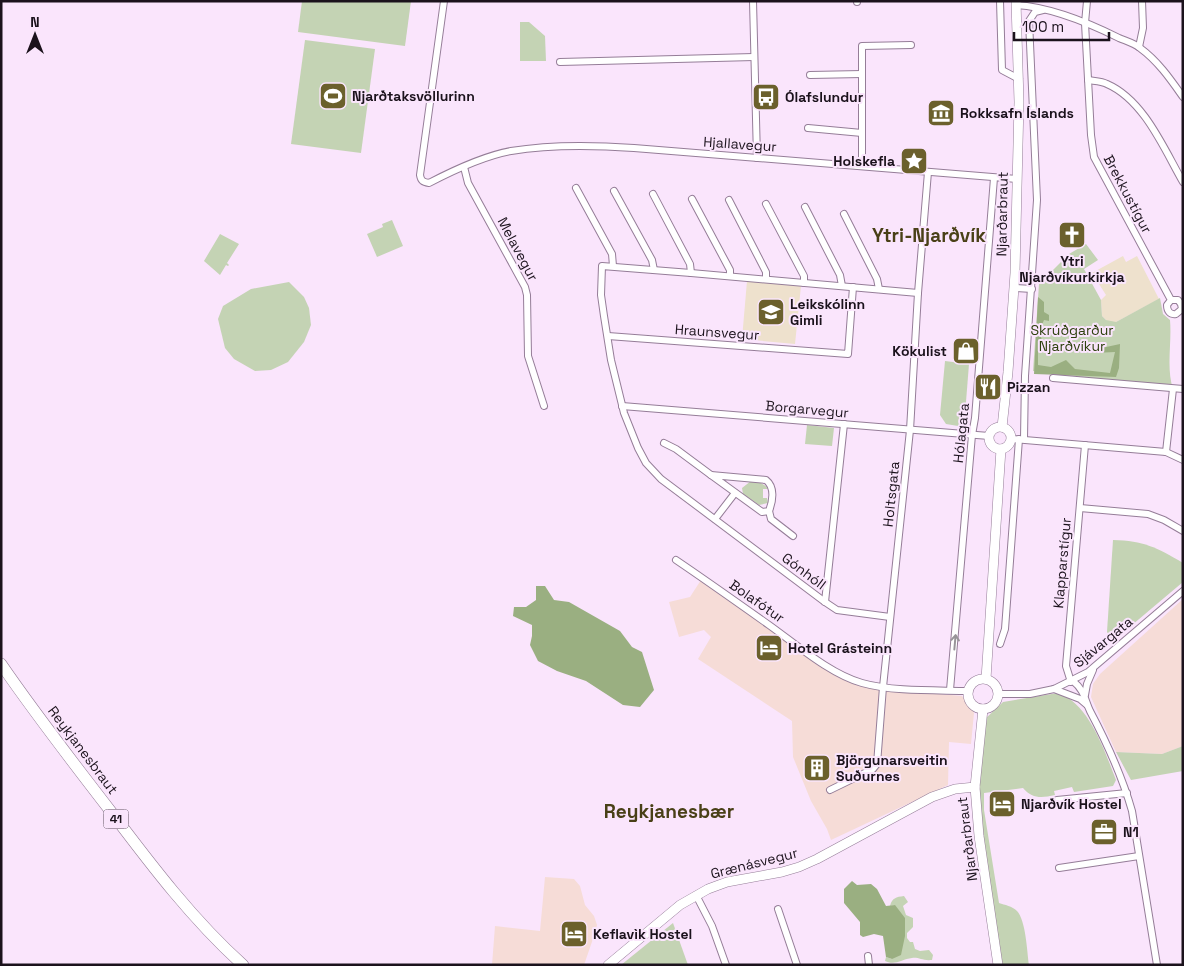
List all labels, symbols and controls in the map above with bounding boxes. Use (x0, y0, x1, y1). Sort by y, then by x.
north arrow (10, 10, 60, 60)
scale bar (1014, 10, 1109, 42)
text: N (30, 13, 40, 31)
text: 100 m (1022, 17, 1064, 36)
sports icon: Njarðtaksvöllurinn (318, 81, 348, 111)
bus stop icon: Ólafslundur (751, 82, 781, 112)
place label: Njarðtaksvöllurinn (352, 87, 475, 105)
place label: Ólafslundur (785, 88, 864, 106)
museum icon: Rokksafn Íslands (926, 98, 956, 128)
place label: Rokksafn Íslands (960, 104, 1074, 122)
street label: Hjallavegur (703, 132, 777, 156)
place icon: Holskefla (899, 146, 929, 176)
place label: Holskefla (833, 152, 895, 170)
street label: Brekkustígur (1100, 152, 1156, 236)
street label: Njarðarbraut (992, 171, 1012, 257)
street label: Melavegur (494, 214, 542, 284)
church icon: Ytri Njarðvíkurkirkja (1057, 220, 1087, 250)
district label: Ytri-Njarðvík (872, 223, 986, 248)
place label: Ytri Njarðvíkurkirkja (1019, 252, 1125, 286)
place label: Leikskólinn Gimli (790, 295, 865, 329)
school or university icon: Leikskólinn Gimli (756, 297, 786, 327)
street label: Hraunsvegur (674, 320, 760, 344)
park label: Skrúðgarður Njarðvíkur (1030, 321, 1114, 355)
shop icon: Kökulist (951, 336, 981, 366)
place label: Kökulist (892, 342, 947, 360)
restaurant icon: Pizzan (973, 372, 1003, 402)
place label: Pizzan (1007, 378, 1050, 396)
street label: Borgarvegur (765, 396, 849, 422)
street label: Hólagata (949, 402, 973, 464)
street label: Holtsgata (879, 460, 903, 528)
street label: Klapparstígur (1049, 517, 1075, 609)
street label: Gónhóll (778, 549, 830, 593)
street label: Bolafótur (726, 575, 788, 627)
street label: Sjávargata (1070, 613, 1136, 671)
hotel icon: Hotel Grásteinn (754, 633, 784, 663)
one-way arrow (950, 634, 959, 650)
place label: Hotel Grásteinn (788, 639, 892, 657)
street label: Reykjanesbraut (44, 702, 122, 798)
place label: Björgunarsveitin Suðurnes (836, 751, 948, 785)
building icon: Björgunarsveitin Suðurnes (802, 753, 832, 783)
hotel icon: Njarðvík Hostel (987, 789, 1017, 819)
place label: Njarðvík Hostel (1021, 795, 1122, 813)
street label: Njarðarbraut (953, 796, 981, 882)
district label: Reykjanesbær (604, 799, 734, 824)
road number: 41 (104, 810, 128, 829)
office icon: N1 (1089, 817, 1119, 847)
place label: N1 (1123, 823, 1139, 841)
street label: Grænásvegur (708, 843, 800, 883)
hotel icon: Keflavìk Hostel (559, 919, 589, 949)
place label: Keflavìk Hostel (593, 925, 692, 943)

